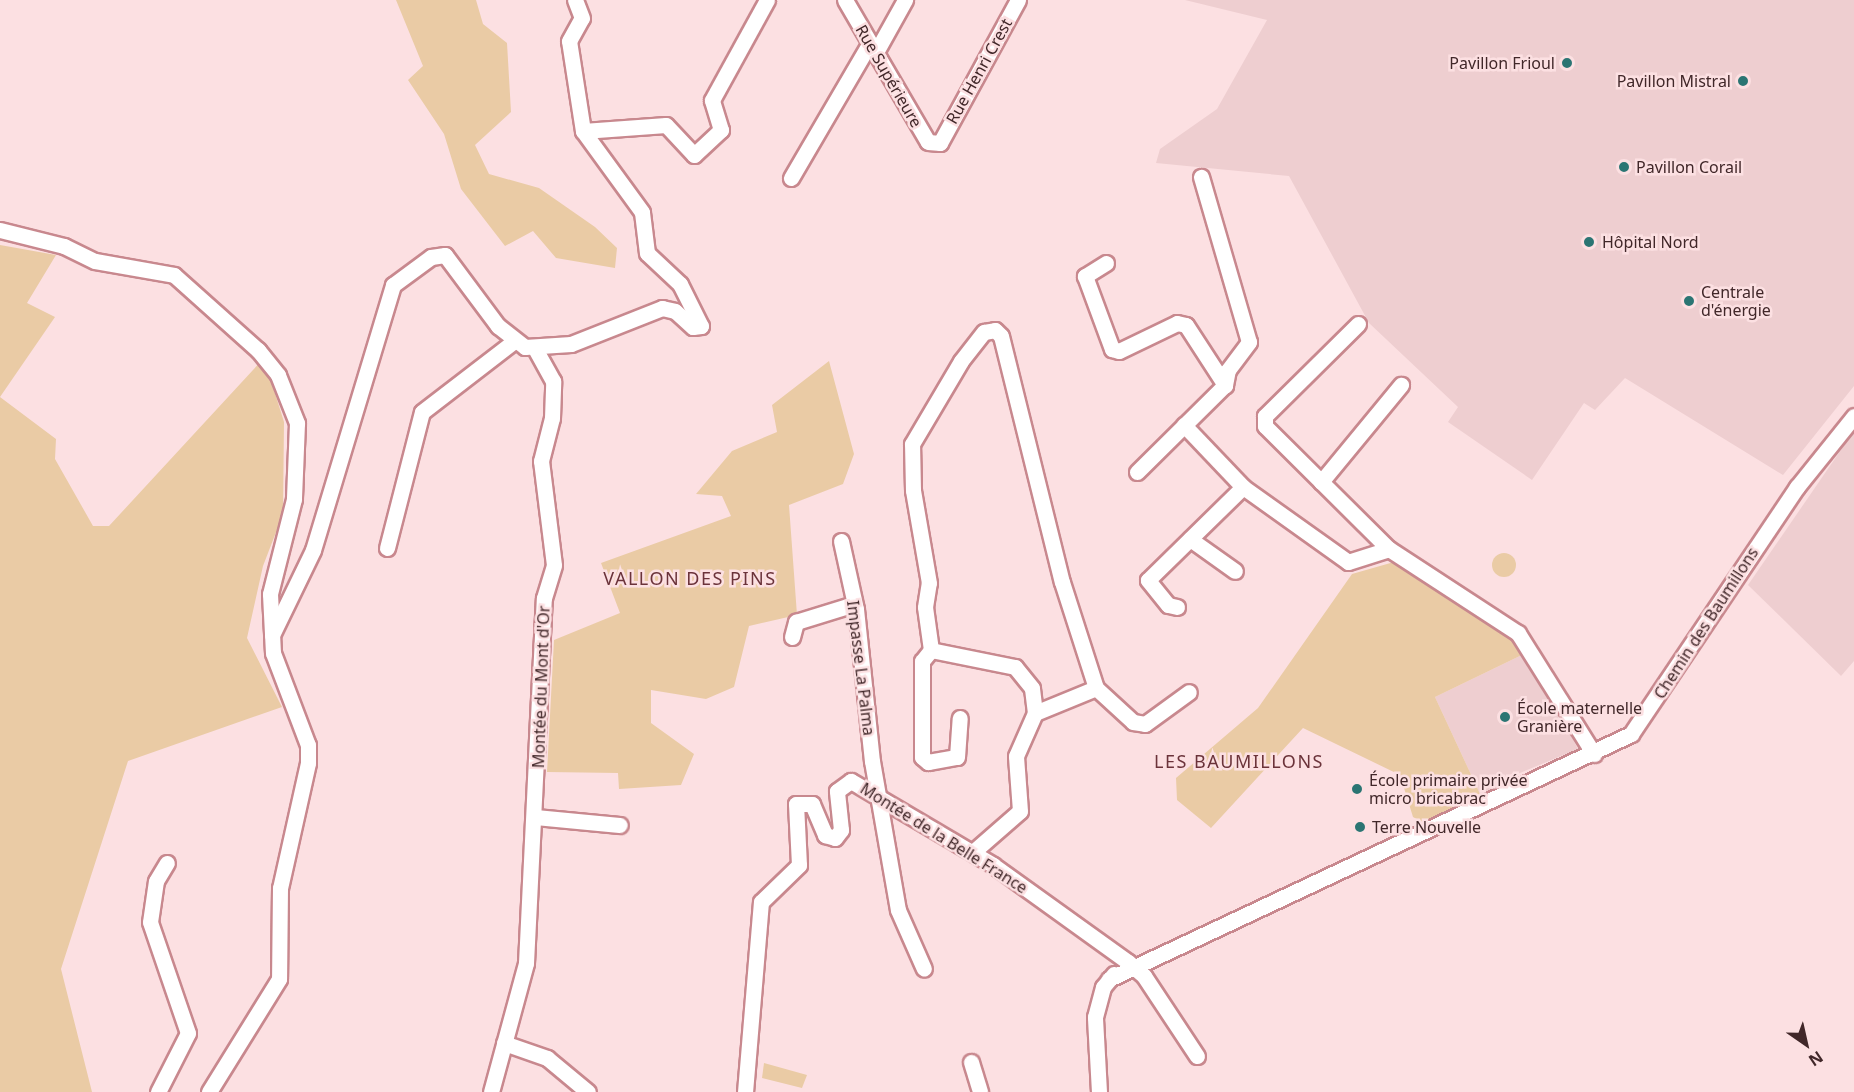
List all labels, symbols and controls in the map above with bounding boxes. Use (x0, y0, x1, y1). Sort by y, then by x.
street label: Rue Henri Crest (942, 15, 1016, 127)
street label: Rue Supérieure (852, 21, 926, 131)
place label: Pavillon Frioul (1449, 53, 1555, 73)
marker: Pavillon Frioul (1560, 56, 1574, 70)
place label: Pavillon Mistral (1617, 71, 1731, 91)
marker: Pavillon Mistral (1736, 74, 1750, 88)
place label: Pavillon Corail (1636, 157, 1742, 177)
marker: Pavillon Corail (1617, 160, 1631, 174)
place label: Hôpital Nord (1602, 232, 1699, 252)
marker: Hôpital Nord (1580, 233, 1598, 251)
place label: Centrale d'énergie (1701, 282, 1771, 320)
marker: Centrale d'énergie (1682, 294, 1696, 308)
street label: Chemin des Baumillons (1650, 544, 1762, 702)
district label: VALLON DES PINS (603, 567, 777, 589)
street label: Impasse La Palma (843, 599, 879, 737)
street label: Montée du Mont d'Or (529, 605, 553, 769)
place label: École maternelle Granière (1517, 698, 1642, 736)
marker: École maternelle Granière (1498, 710, 1512, 724)
district label: LES BAUMILLONS (1154, 750, 1324, 772)
place label: École primaire privée micro bricabrac (1369, 770, 1527, 808)
street label: Montée de la Belle France (857, 779, 1031, 897)
marker: École primaire privée micro bricabrac (1350, 782, 1364, 796)
place label: Terre Nouvelle (1372, 817, 1481, 837)
marker: Terre Nouvelle (1353, 820, 1367, 834)
north arrow (1776, 1014, 1836, 1074)
text: N (1805, 1046, 1828, 1072)

